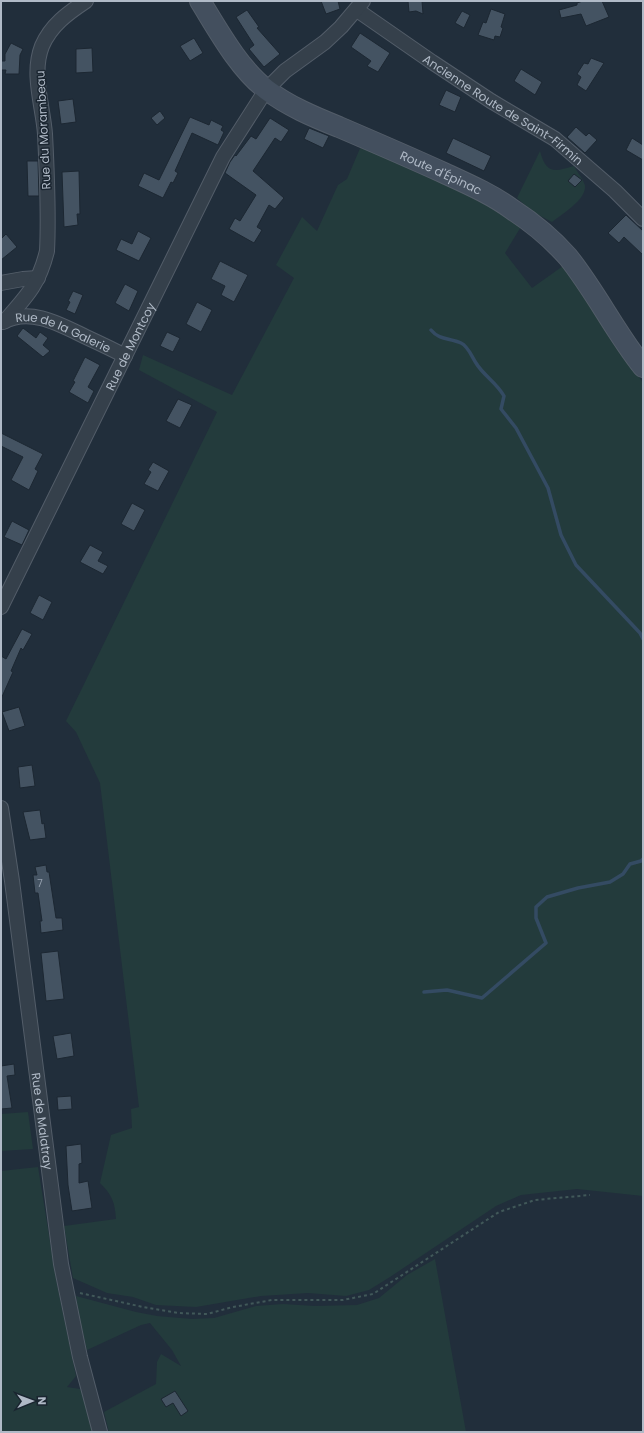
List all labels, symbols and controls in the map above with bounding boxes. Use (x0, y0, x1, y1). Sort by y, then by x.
street label: Ancienne Route de Saint-Firmin (420, 50, 587, 169)
street label: Rue du Morambeau (31, 70, 55, 190)
street label: Route d'Épinac (398, 146, 485, 198)
street label: Rue de Montcoy (101, 299, 159, 393)
street label: Rue de la Galerie (14, 308, 114, 356)
house number: 7 (37, 876, 43, 891)
street label: Rue de Malatray (28, 1072, 57, 1171)
north arrow (12, 1381, 52, 1421)
text: N (34, 1397, 50, 1405)

